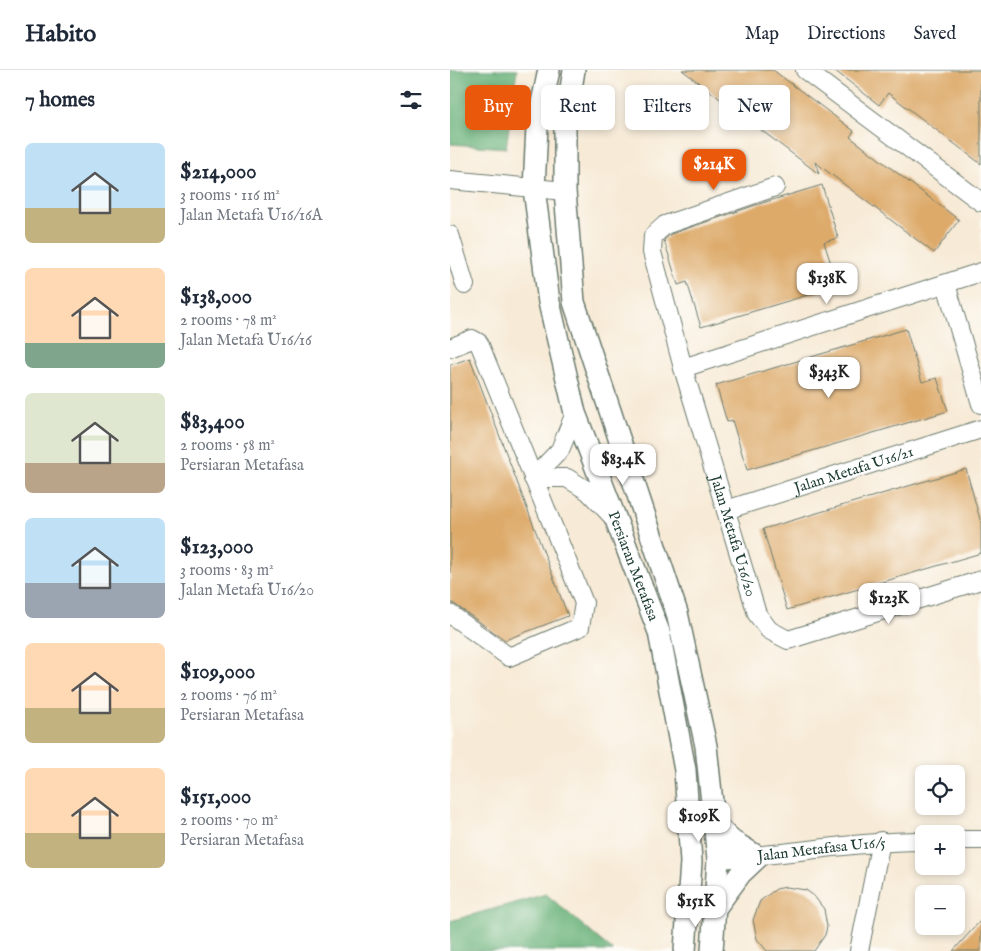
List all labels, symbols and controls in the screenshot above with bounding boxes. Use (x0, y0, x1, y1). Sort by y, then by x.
text: Habito (25, 19, 96, 50)
text: Map (745, 23, 779, 46)
text: Directions (807, 23, 885, 46)
text: Saved (913, 23, 956, 46)
chip: Buy (465, 85, 531, 130)
chip: Rent (541, 85, 615, 130)
chip: Filters (625, 85, 709, 130)
chip: New (719, 85, 790, 130)
icon: filters (397, 86, 425, 114)
text: 7 homes (25, 87, 95, 114)
pin: $214K (679, 148, 749, 191)
text: $214K (693, 155, 735, 175)
text: $214,000 (180, 159, 257, 186)
icon: home (65, 163, 125, 223)
text: 3 rooms · 116 m² (180, 186, 280, 206)
text: Jalan Metafa U16/16A (180, 206, 322, 226)
pin: $138K (792, 262, 862, 305)
text: $138K (808, 269, 846, 289)
text: $138,000 (180, 284, 252, 311)
icon: home (65, 288, 125, 348)
text: 2 rooms · 78 m² (180, 311, 277, 331)
text: Jalan Metafa U16/16 (180, 331, 312, 351)
pin: $343K (794, 356, 864, 399)
text: $343K (809, 363, 849, 383)
text: $83,400 (180, 409, 245, 436)
icon: home (65, 413, 125, 473)
text: 2 rooms · 58 m² (180, 436, 275, 456)
street label: Jalan Metafa U16/21 (790, 442, 916, 498)
pin: $83.4K (582, 444, 664, 486)
text: $83.4K (601, 450, 645, 470)
text: Persiaran Metafasa (180, 456, 304, 476)
street label: Jalan Metafa U16/20 (705, 471, 760, 599)
street label: Persiaran Metafasa (603, 508, 663, 624)
text: $123,000 (180, 534, 254, 561)
icon: home (65, 538, 125, 598)
text: 3 rooms · 83 m² (180, 561, 274, 581)
text: Jalan Metafa U16/20 (180, 581, 314, 601)
pin: $123K (854, 582, 924, 625)
text: $123K (869, 589, 909, 609)
text: $109,000 (180, 659, 255, 686)
icon: home (65, 663, 125, 723)
text: 2 rooms · 76 m² (180, 686, 277, 706)
text: Persiaran Metafasa (180, 706, 304, 726)
map controls (915, 765, 965, 935)
button: locate (915, 765, 965, 815)
text: $151,000 (180, 784, 251, 811)
icon: home (65, 788, 125, 848)
pin: $109K (664, 800, 734, 843)
text: $109K (678, 807, 720, 827)
text: 2 rooms · 70 m² (180, 811, 278, 831)
button: + (915, 825, 965, 875)
text: Persiaran Metafasa (180, 831, 304, 851)
street label: Jalan Metafasa U16/5 (755, 833, 887, 866)
button: − (915, 885, 965, 935)
pin: $151K (661, 886, 731, 928)
text: $151K (677, 892, 715, 912)

